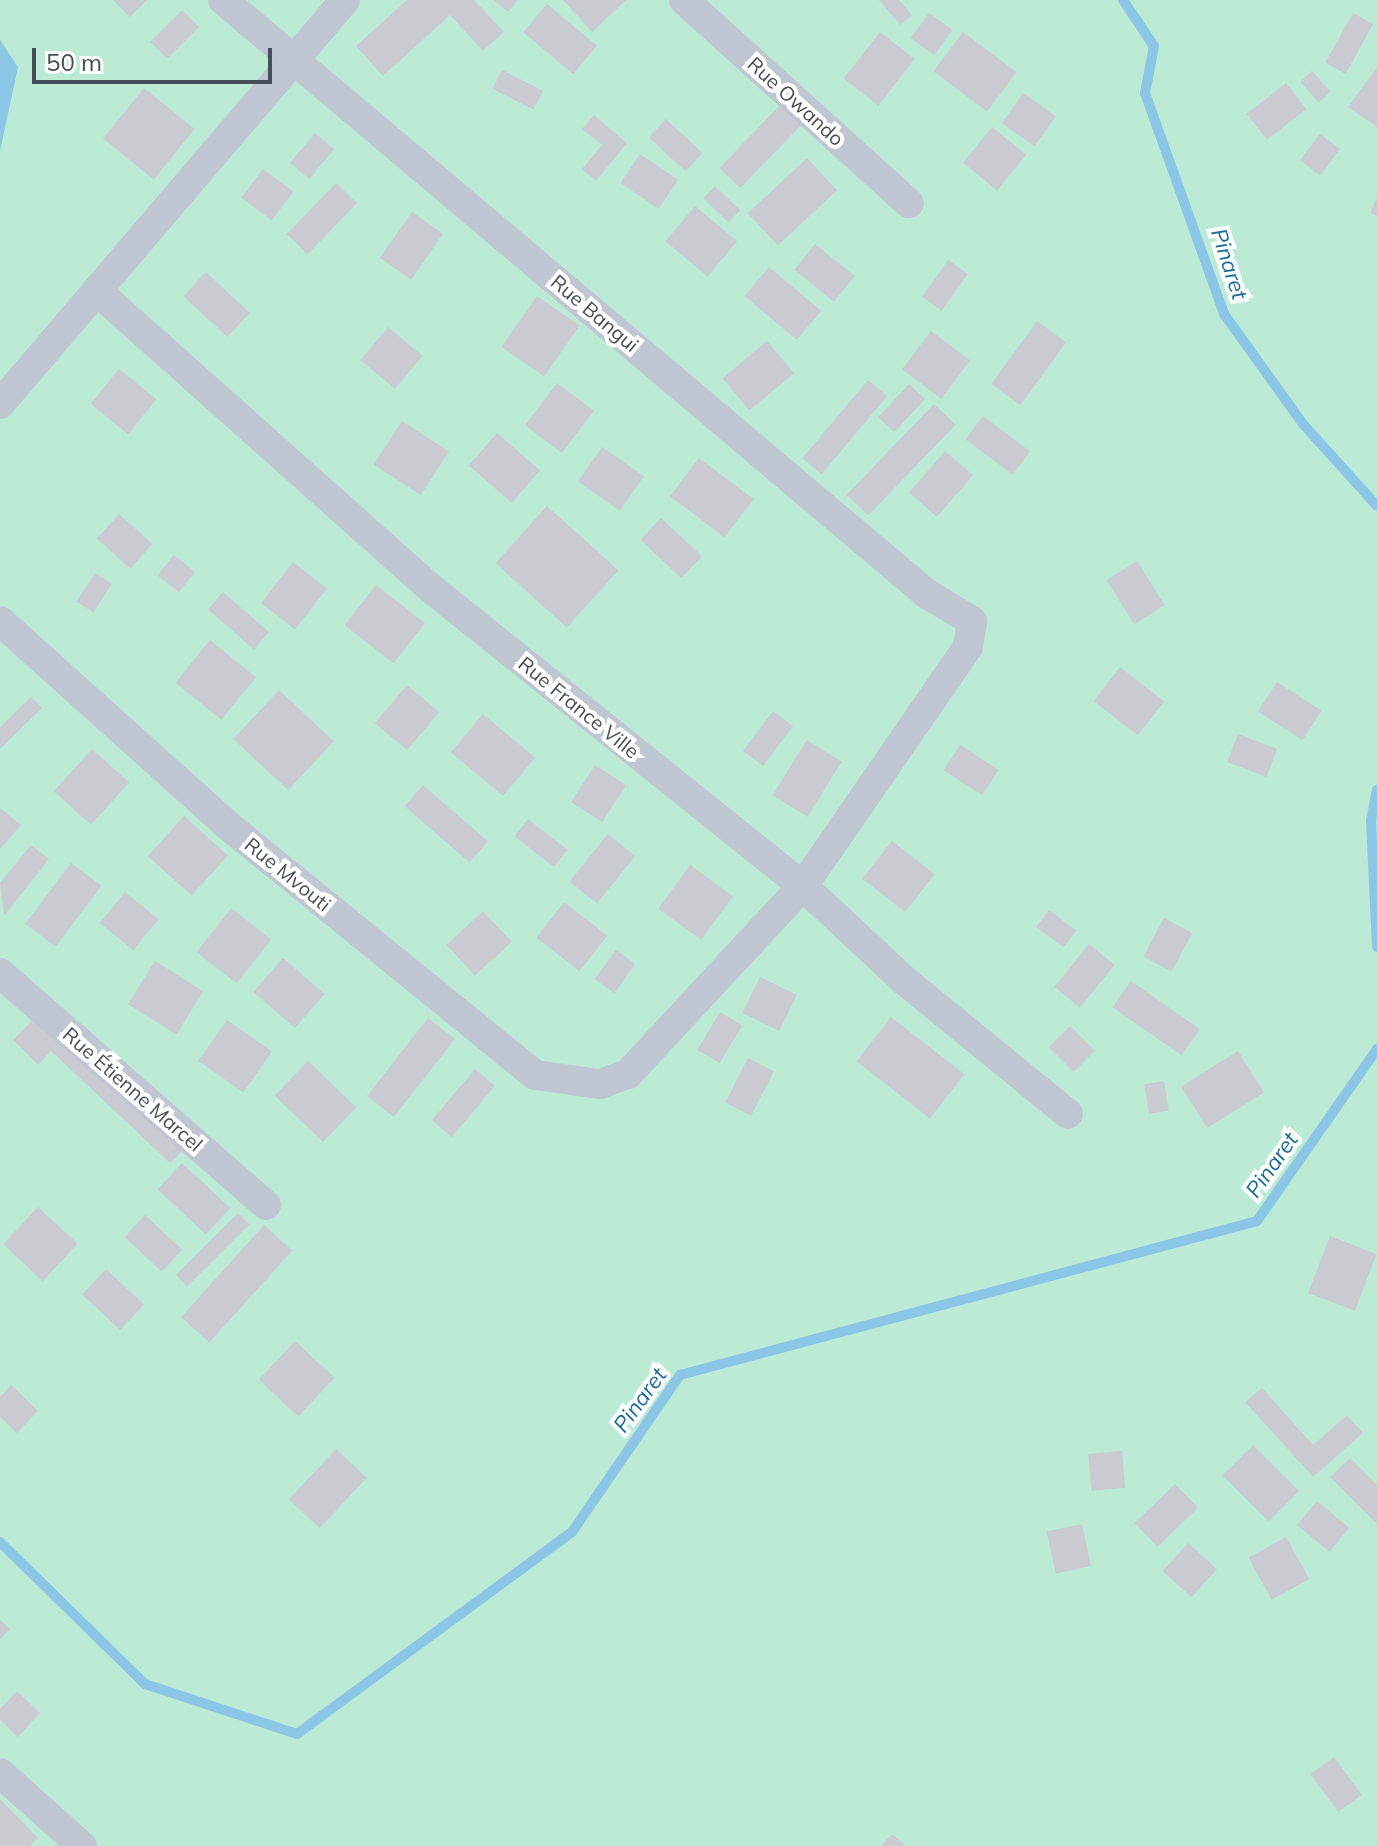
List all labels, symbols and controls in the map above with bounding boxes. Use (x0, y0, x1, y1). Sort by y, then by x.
scale bar (36, 32, 276, 82)
text: 50 m (46, 47, 102, 77)
street label: Rue Owando (743, 52, 849, 150)
water label: Pinaret (1205, 225, 1253, 303)
street label: Rue Bangui (546, 269, 644, 357)
street label: Rue France Ville (514, 651, 644, 763)
street label: Rue Mvouti (240, 832, 336, 916)
street label: Rue Étienne Marcel (58, 1022, 208, 1156)
water label: Pinaret (1240, 1127, 1304, 1203)
water label: Pinaret (608, 1363, 672, 1437)

